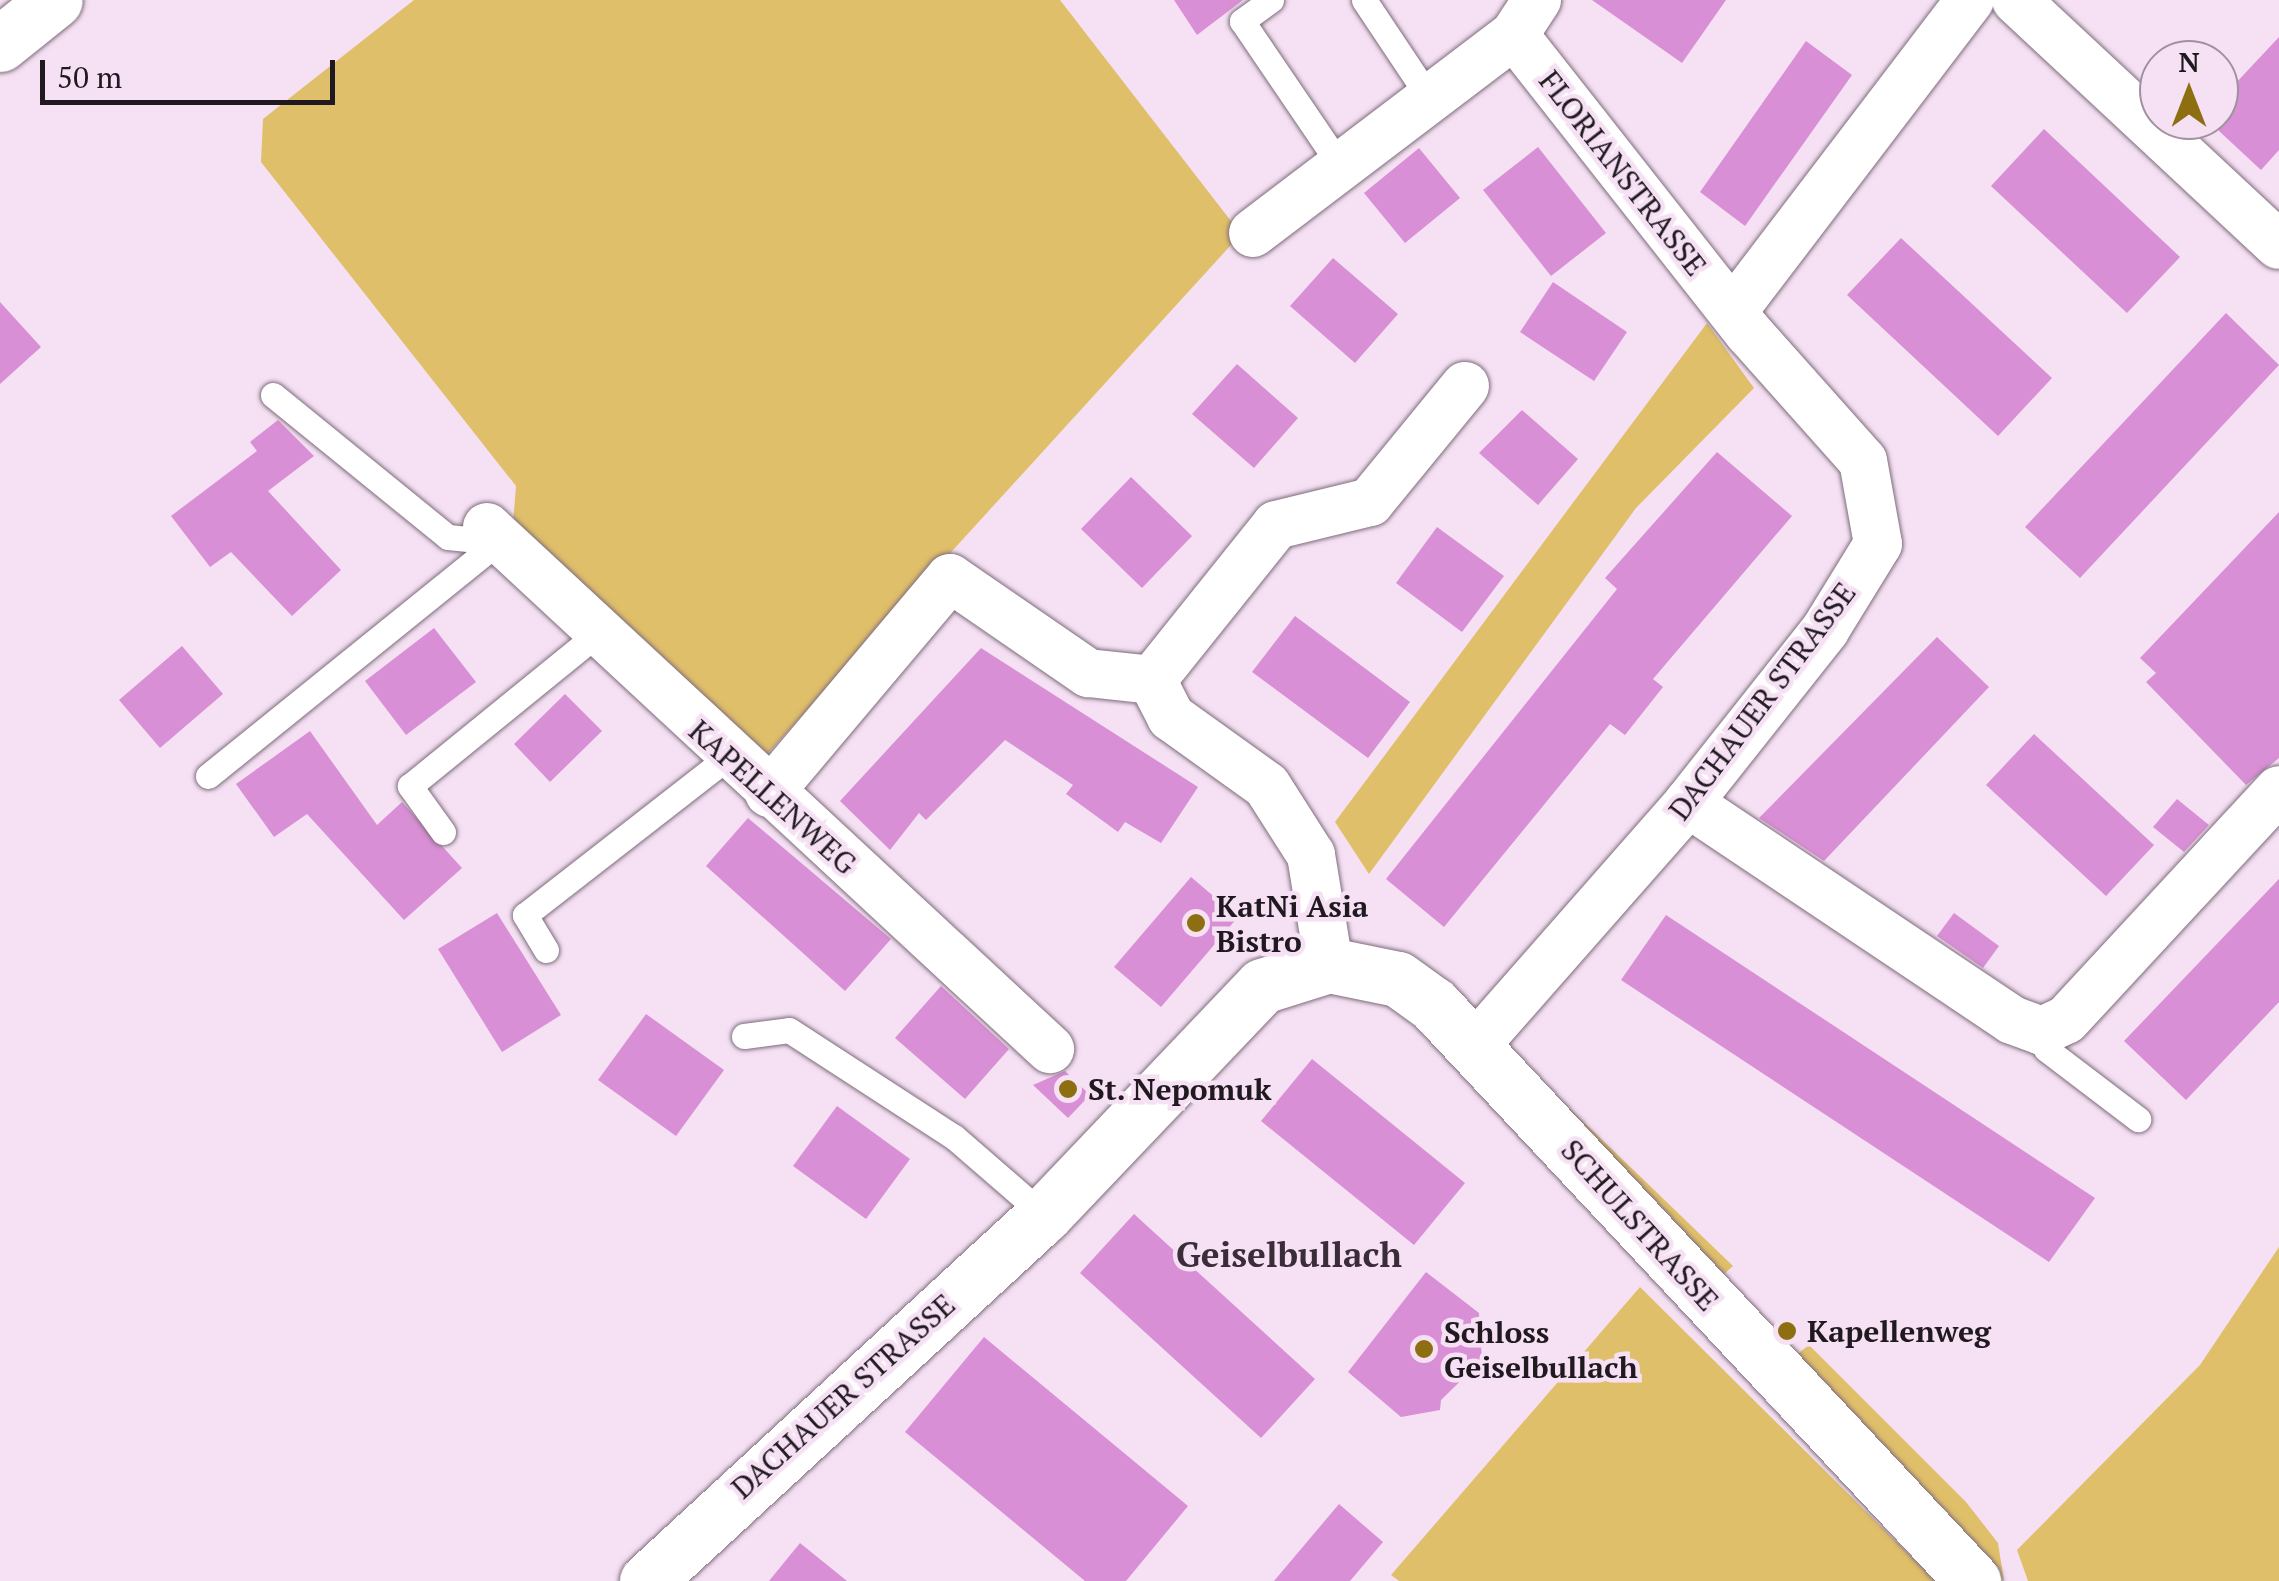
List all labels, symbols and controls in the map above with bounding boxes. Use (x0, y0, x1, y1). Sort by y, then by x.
scale bar (45, 40, 340, 102)
north arrow (2139, 40, 2239, 140)
text: N (2178, 43, 2200, 80)
text: 50 m (57, 57, 122, 97)
street label: FLORIANSTRASSE (1532, 63, 1714, 283)
street label: DACHAUER STRASSE (1661, 575, 1863, 827)
street label: KAPELLENWEG (682, 712, 864, 882)
place label: KatNi Asia Bistro (1216, 888, 1369, 958)
marker: KatNi Asia Bistro (1185, 912, 1207, 934)
place label: St. Nepomuk (1088, 1071, 1272, 1107)
marker: St. Nepomuk (1057, 1078, 1079, 1100)
street label: SCHULSTRASSE (1554, 1132, 1726, 1318)
district label: Geiselbullach (1176, 1233, 1402, 1275)
street label: DACHAUER STRASSE (724, 1286, 962, 1506)
place label: Kapellenweg (1807, 1313, 1991, 1349)
place label: Schloss Geiselbullach (1444, 1314, 1638, 1384)
marker: Kapellenweg (1776, 1320, 1798, 1342)
marker: Schloss Geiselbullach (1413, 1338, 1435, 1360)

